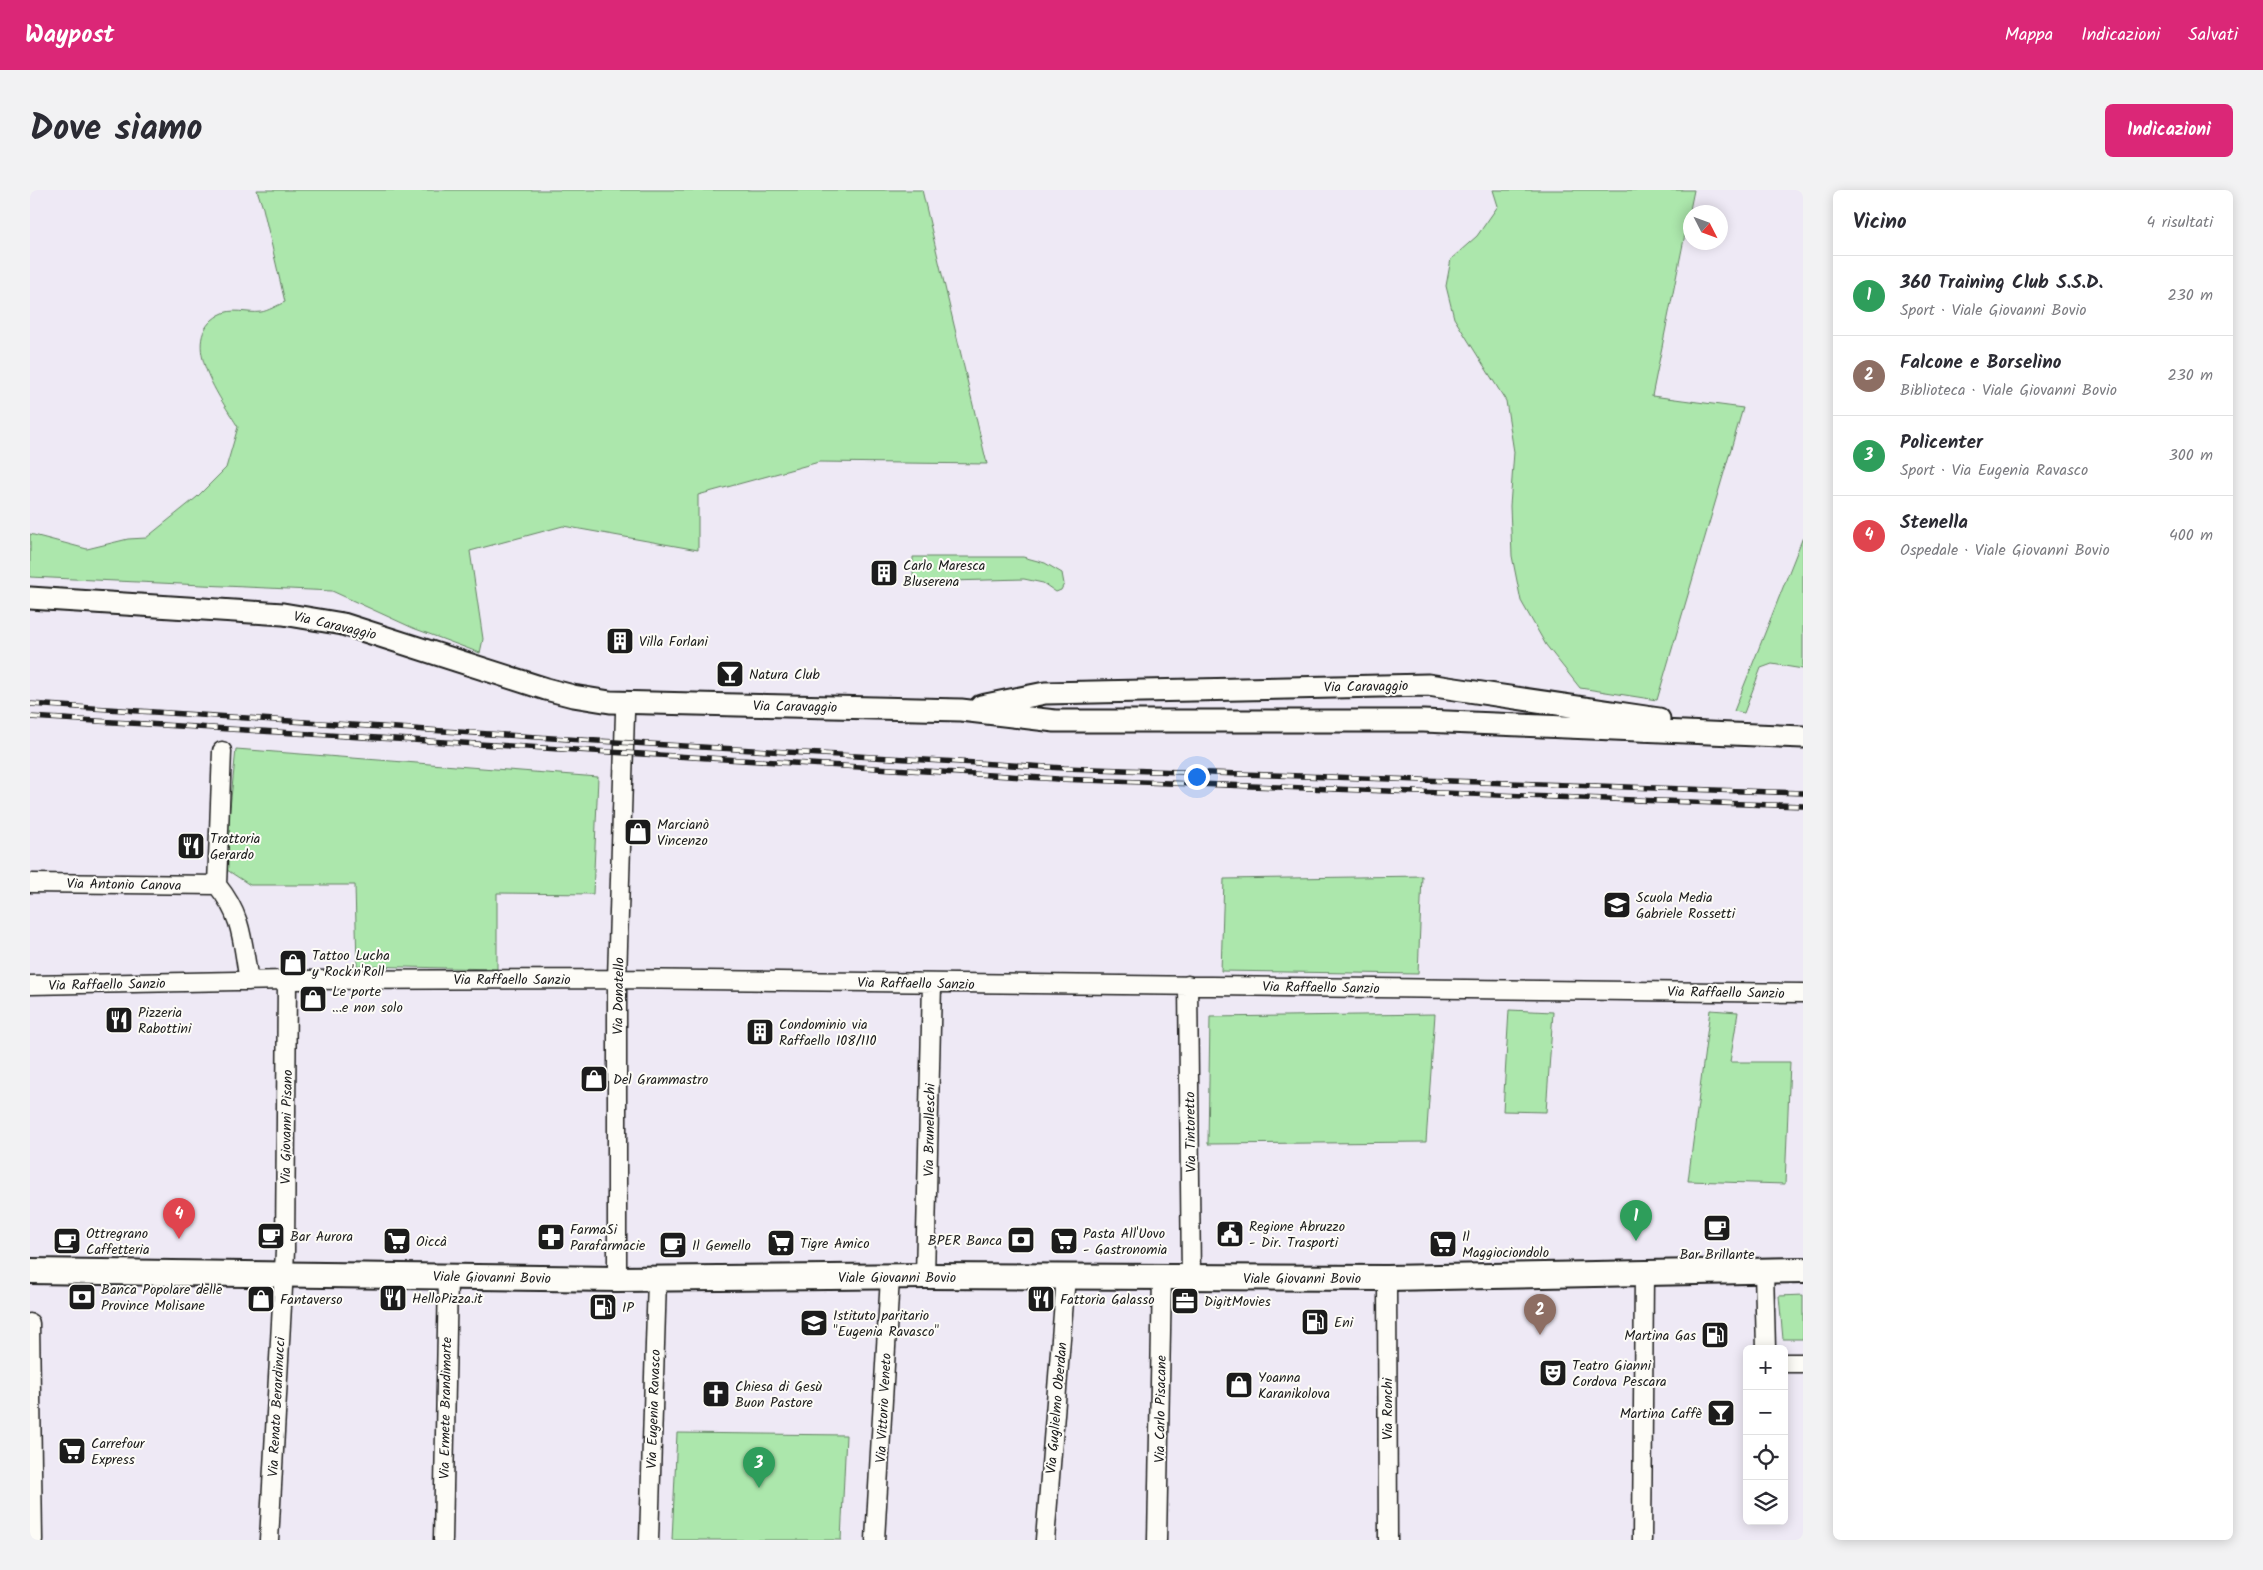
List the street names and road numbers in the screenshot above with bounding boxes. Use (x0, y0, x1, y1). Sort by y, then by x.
street label: Via Caravaggio (291, 606, 378, 646)
street label: Via Caravaggio (1324, 675, 1408, 699)
street label: Via Caravaggio (753, 695, 837, 719)
street label: Via Antonio Canova (66, 873, 182, 897)
street label: Via Donatello (607, 957, 631, 1035)
street label: Via Raffaello Sanzio (453, 969, 571, 991)
street label: Via Raffaello Sanzio (857, 972, 975, 996)
street label: Via Raffaello Sanzio (48, 973, 166, 997)
street label: Via Raffaello Sanzio (1262, 976, 1380, 1000)
street label: Via Raffaello Sanzio (1667, 981, 1785, 1005)
street label: Via Giovanni Pisano (275, 1069, 299, 1185)
street label: Via Brunelleschi (918, 1083, 942, 1177)
street label: Via Tintoretto (1179, 1091, 1203, 1173)
street label: Viale Giovanni Bovio (433, 1266, 551, 1290)
street label: Viale Giovanni Bovio (838, 1267, 956, 1289)
street label: Viale Giovanni Bovio (1243, 1268, 1361, 1290)
street label: Via Renato Berardinucci (262, 1336, 292, 1478)
street label: Via Ermete Brandimarte (434, 1336, 458, 1479)
street label: Via Guglielmo Oberdan (1040, 1341, 1074, 1475)
street label: Via Eugenia Ravasco (641, 1349, 667, 1469)
street label: Via Vittorio Veneto (870, 1352, 898, 1464)
street label: Via Carlo Pisacane (1149, 1354, 1173, 1463)
street label: Via Ronchi (1377, 1377, 1399, 1440)

